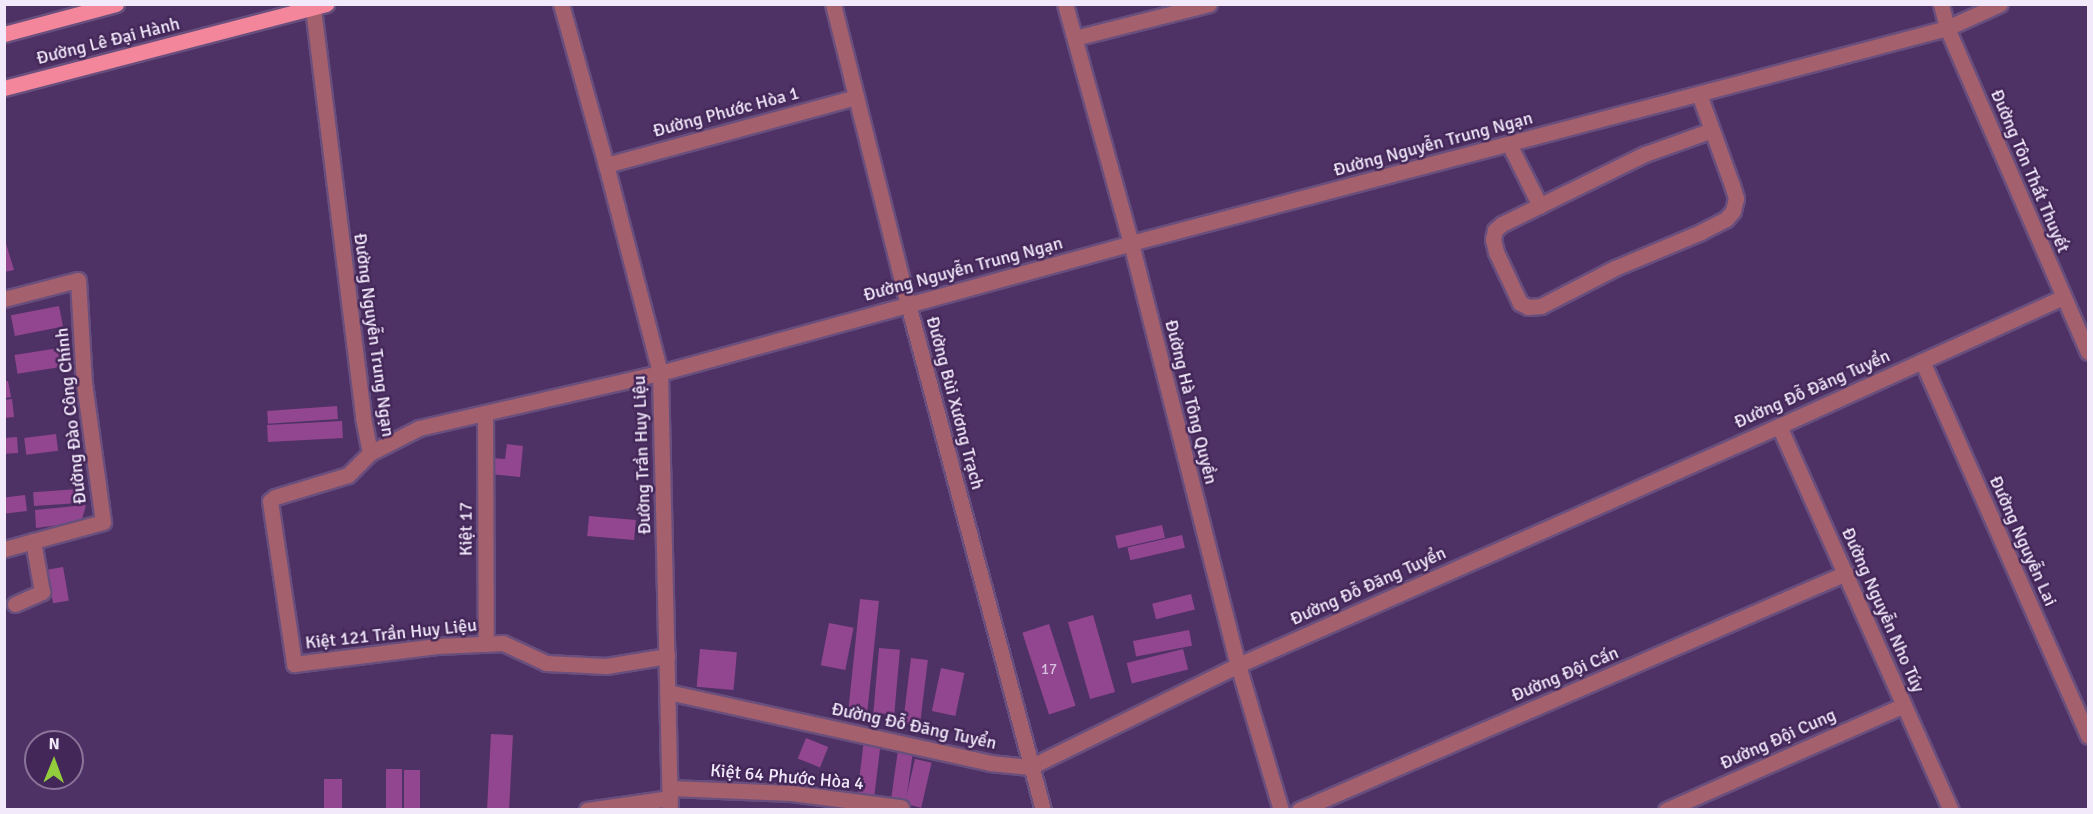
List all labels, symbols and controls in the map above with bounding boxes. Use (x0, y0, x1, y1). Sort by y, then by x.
street label: Đường Lê Đại Hành (34, 13, 182, 69)
street label: Đường Phước Hòa 1 (650, 82, 802, 142)
street label: Đường Tôn Thất Thuyết (1986, 86, 2074, 256)
street label: Đường Nguyễn Trung Ngạn (1331, 107, 1535, 181)
street label: Đường Nguyễn Trung Ngạn (349, 232, 399, 438)
street label: Đường Nguyễn Trung Ngạn (861, 232, 1065, 306)
street label: Đường Bùi Xương Trạch (921, 314, 989, 492)
street label: Đường Hà Tông Quyền (1160, 317, 1222, 487)
street label: Đường Đào Công Chính (51, 327, 91, 505)
street label: Đường Đỗ Đăng Tuyển (1731, 345, 1893, 433)
street label: Đường Trần Huy Liệu (628, 375, 656, 535)
street label: Đường Nguyễn Lai (1985, 473, 2061, 609)
street label: Kiệt 17 (455, 502, 477, 556)
street label: Đường Nguyễn Nho Túy (1837, 524, 1929, 696)
street label: Đường Đỗ Đăng Tuyển (1287, 542, 1449, 630)
street label: Kiệt 121 Trần Huy Liệu (304, 614, 478, 654)
street label: Đường Đội Cấn (1508, 642, 1622, 706)
house number: 17 (1041, 661, 1057, 679)
street label: Đường Đỗ Đăng Tuyển (829, 698, 999, 754)
street label: Đường Đội Cung (1717, 704, 1839, 774)
north arrow (24, 730, 84, 790)
text: N (49, 734, 60, 754)
street label: Kiệt 64 Phước Hòa 4 (709, 760, 865, 794)

